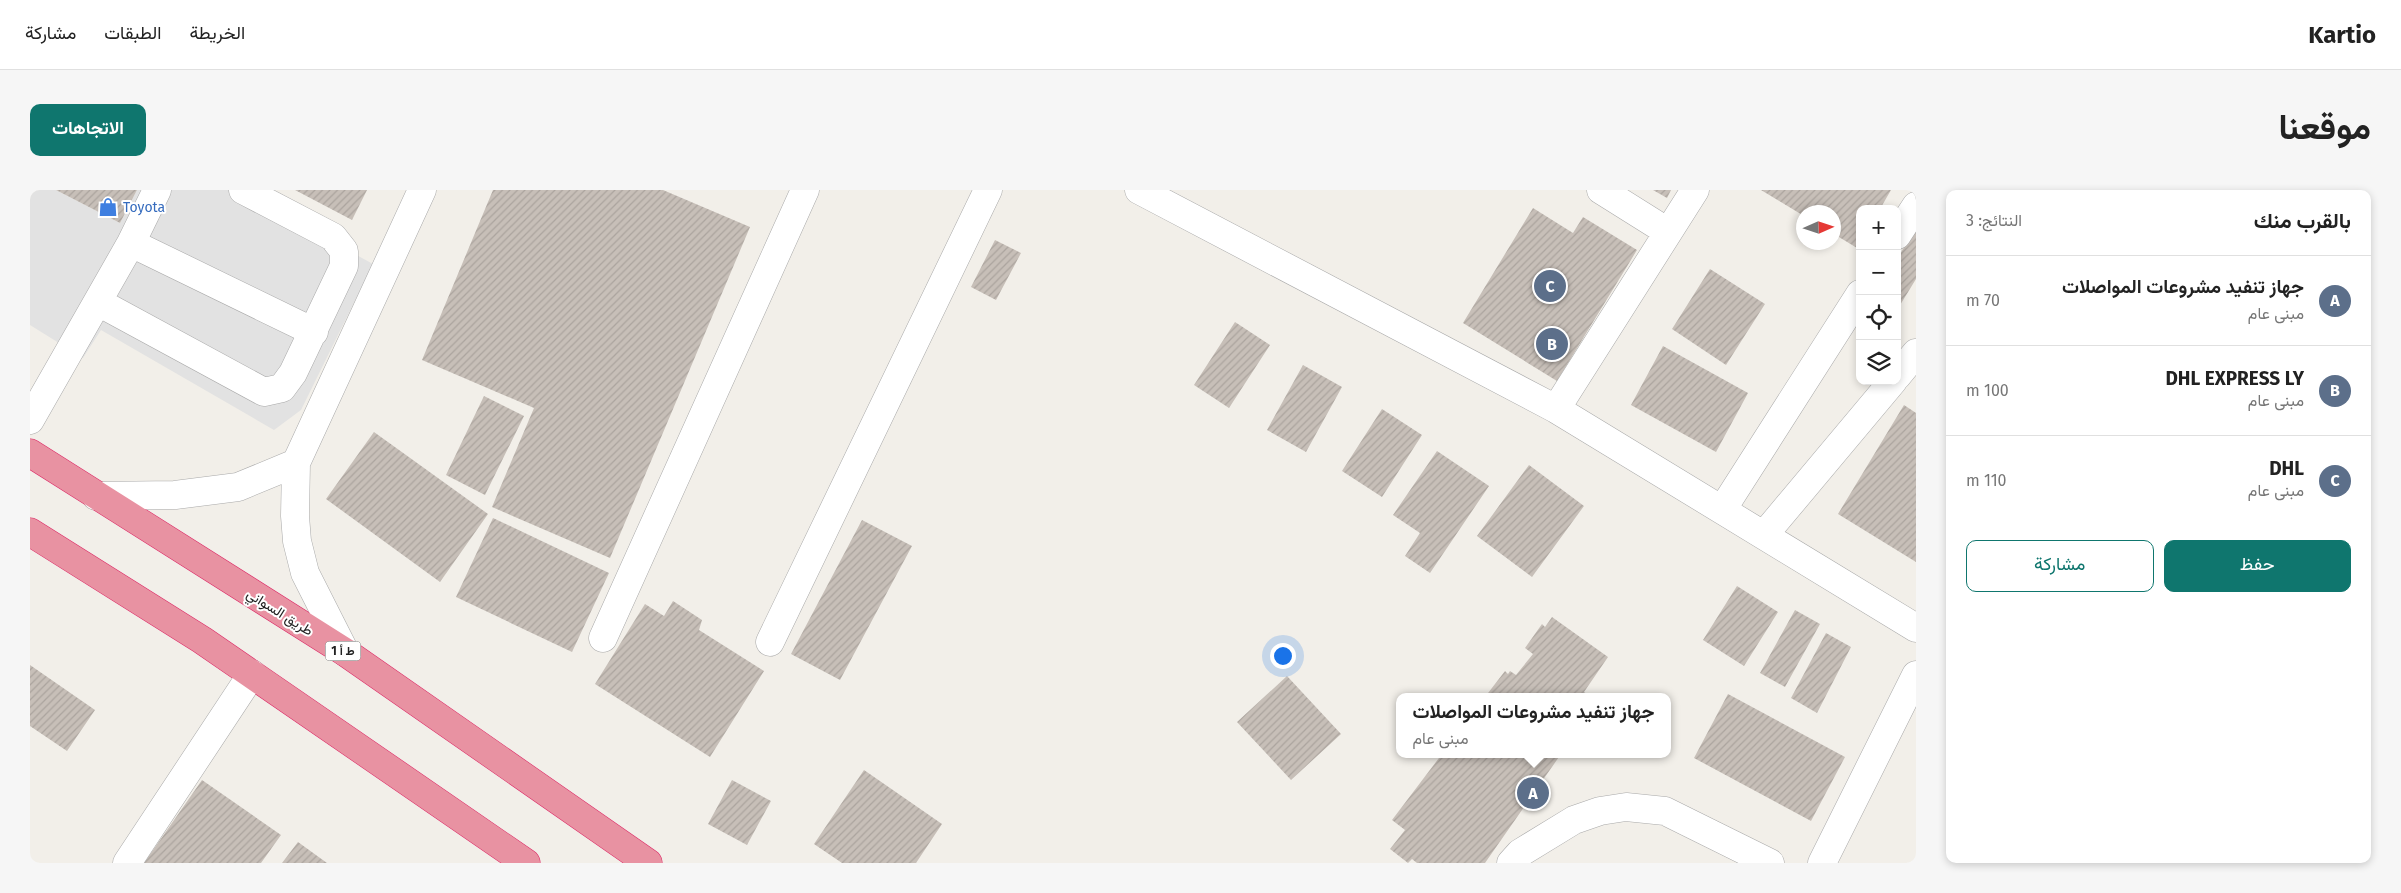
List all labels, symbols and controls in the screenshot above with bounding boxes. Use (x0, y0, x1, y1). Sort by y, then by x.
text: Kartio (2308, 21, 2376, 49)
text: مشاركة (25, 22, 76, 44)
text: الطبقات (104, 22, 161, 44)
text: الخريطة (189, 22, 245, 44)
button: الاتجاهات (30, 104, 146, 156)
text: موقعنا (2278, 106, 2371, 148)
shop icon: Toyota (97, 196, 119, 218)
place label: Toyota (123, 199, 165, 216)
north arrow (1796, 205, 1841, 250)
map controls (1856, 205, 1901, 385)
button: + (1856, 205, 1901, 250)
text: بالقرب منك (2254, 208, 2351, 234)
text: النتائج: 3 (1966, 211, 2022, 230)
button: − (1856, 250, 1901, 295)
pin: C (1534, 267, 1566, 305)
text: جهاز تنفيد مشروعات المواصلات (2062, 275, 2304, 298)
text: 70 m (1966, 291, 2000, 310)
text: A (2330, 291, 2340, 310)
button: locate (1856, 295, 1901, 340)
text: مبنى عام (2248, 304, 2304, 323)
pin: B (1536, 325, 1568, 363)
button: layers (1856, 340, 1901, 385)
text: DHL EXPRESS LY (2165, 367, 2304, 390)
text: 100 m (1966, 381, 2009, 400)
text: B (2330, 381, 2340, 400)
text: مبنى عام (2248, 391, 2304, 410)
text: DHL (2269, 457, 2304, 480)
text: 110 m (1966, 471, 2007, 490)
text: C (2330, 471, 2340, 490)
text: مبنى عام (2248, 481, 2304, 500)
button: مشاركة (1966, 540, 2154, 592)
button: حفظ (2164, 540, 2351, 592)
street label: طريق السواني (242, 585, 316, 642)
road number: ط أ 1 (326, 642, 360, 661)
your location (1270, 643, 1296, 669)
popup (1396, 693, 1671, 758)
text: جهاز تنفيد مشروعات المواصلات (1412, 700, 1655, 723)
text: مبنى عام (1412, 729, 1469, 748)
pin: A (1517, 774, 1549, 812)

